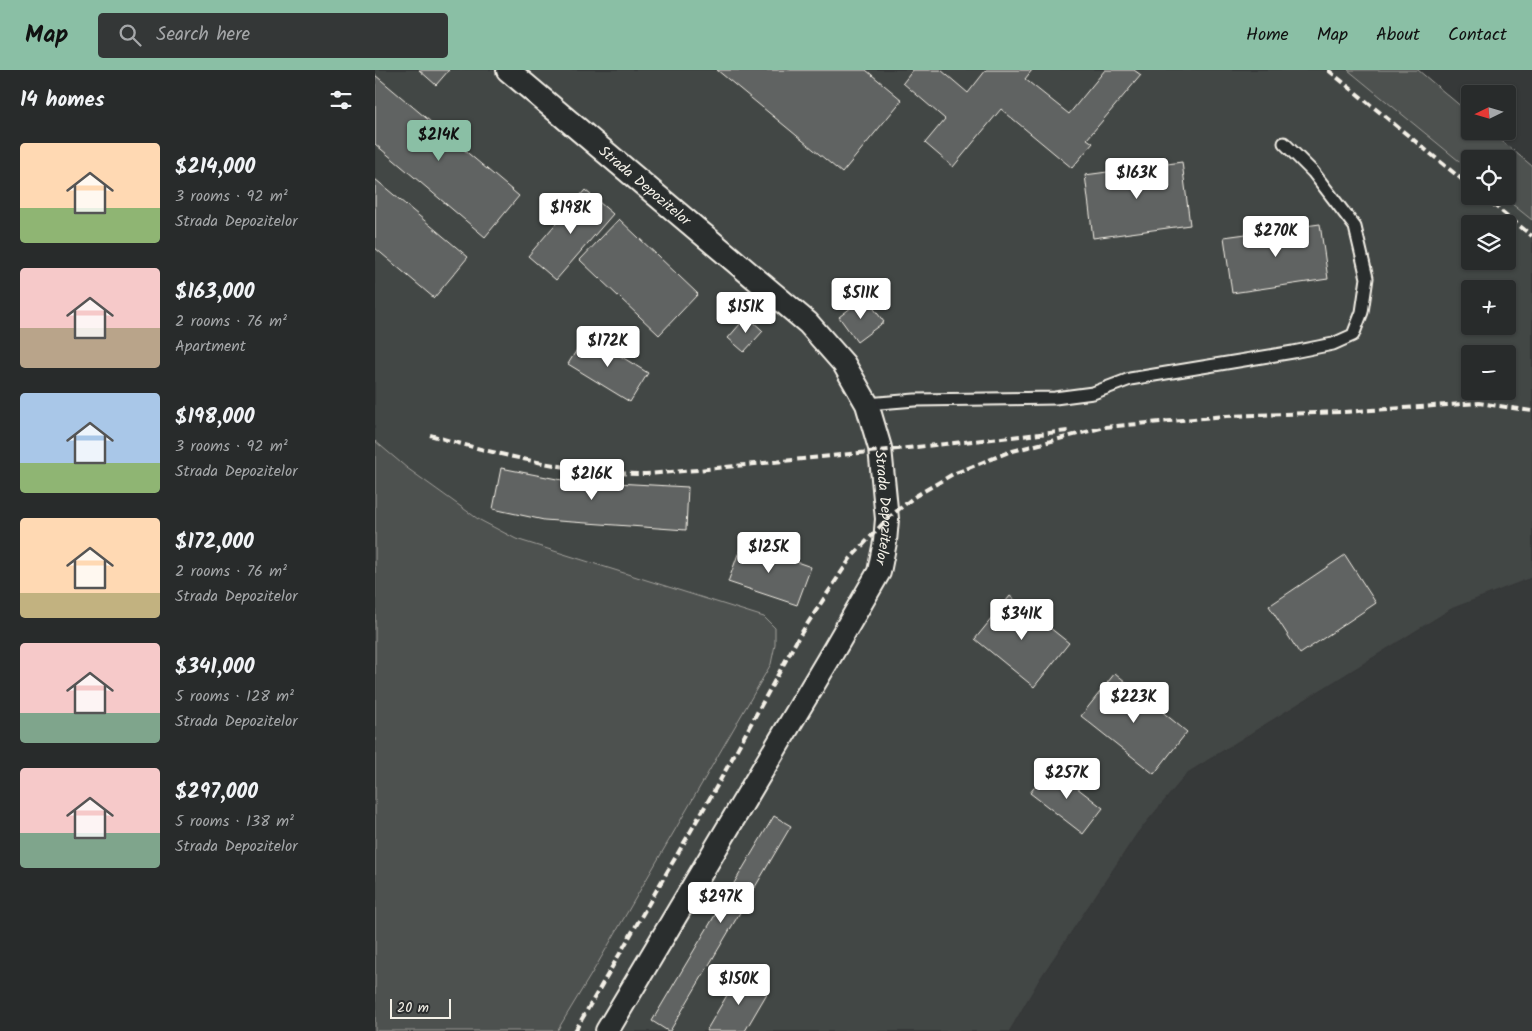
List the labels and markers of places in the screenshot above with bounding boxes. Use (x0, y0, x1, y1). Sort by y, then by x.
pin: $214K (404, 119, 474, 162)
pin: $163K (1102, 158, 1172, 200)
pin: $198K (536, 192, 606, 235)
pin: $270K (1241, 216, 1311, 258)
pin: $511K (826, 278, 896, 320)
pin: $151K (711, 292, 781, 334)
pin: $172K (573, 326, 643, 368)
pin: $216K (557, 458, 627, 501)
pin: $125K (734, 532, 804, 574)
pin: $341K (987, 598, 1057, 641)
pin: $223K (1099, 682, 1169, 724)
pin: $257K (1032, 758, 1102, 800)
pin: $297K (686, 882, 756, 924)
pin: $150K (704, 964, 774, 1006)

